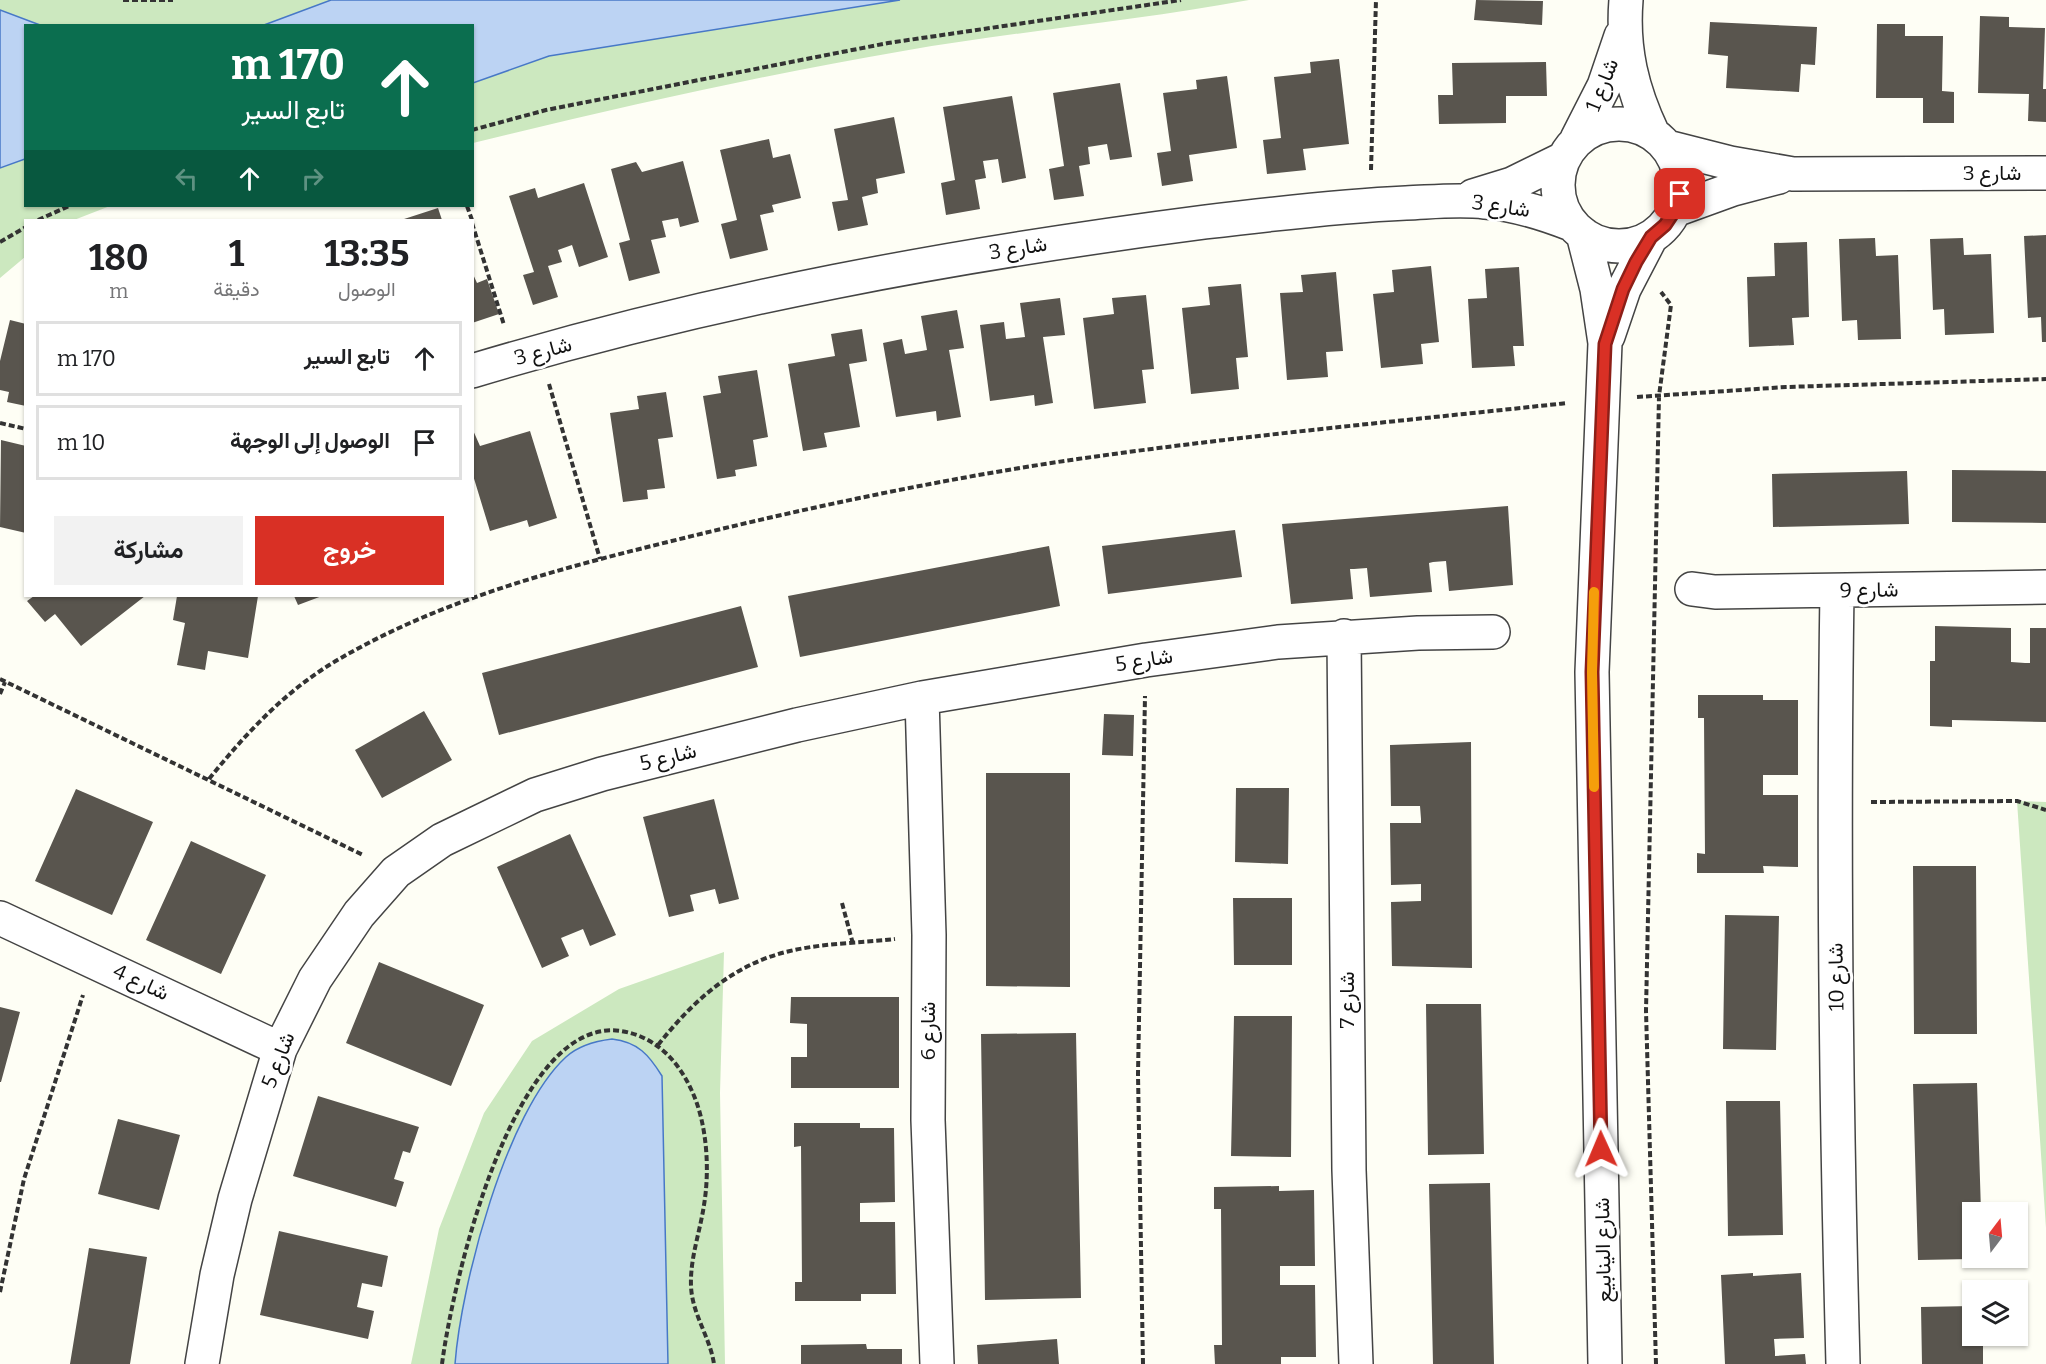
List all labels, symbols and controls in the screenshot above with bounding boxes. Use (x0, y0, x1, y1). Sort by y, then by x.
text: 170 m (231, 40, 345, 90)
icon: ahead (366, 48, 444, 126)
street label: شارع 1 (1580, 55, 1625, 116)
text: تابع السير (241, 94, 345, 126)
street label: شارع 3 (1963, 160, 2021, 187)
icon: left (170, 162, 203, 195)
icon: ahead (233, 162, 266, 195)
icon: right (296, 162, 329, 195)
pin (1654, 168, 1705, 219)
icon: arrive (1663, 177, 1696, 210)
street label: شارع 3 (1470, 189, 1532, 224)
street label: شارع 3 (987, 231, 1049, 266)
text: 1 (229, 232, 244, 276)
text: 13:35 (324, 232, 409, 276)
text: 180 (89, 236, 149, 280)
text: دقيقة (213, 277, 260, 301)
text: الوصول (338, 277, 396, 301)
text: m (109, 279, 128, 303)
street label: شارع 3 (511, 331, 575, 372)
icon: ahead (408, 342, 441, 375)
text: تابع السير (304, 343, 390, 370)
text: 170 m (57, 345, 116, 372)
icon: arrive (408, 426, 441, 459)
text: الوصول إلى الوجهة (230, 427, 390, 454)
text: 10 m (57, 429, 105, 456)
button: مشاركة (54, 516, 243, 585)
button: خروج (255, 516, 444, 585)
street label: شارع 9 (1839, 576, 1899, 605)
street label: شارع 5 (1113, 643, 1175, 678)
street label: شارع 5 (637, 737, 699, 778)
street label: شارع 10 (1822, 943, 1851, 1011)
street label: شارع 4 (108, 958, 173, 1007)
street label: شارع 7 (1334, 972, 1361, 1028)
street label: شارع 6 (915, 1002, 942, 1060)
street label: شارع 5 (256, 1028, 301, 1092)
position arrow (1569, 1117, 1633, 1181)
street label: شارع الينابيع (1589, 1197, 1618, 1303)
north arrow (1962, 1202, 2028, 1268)
map controls (1962, 1202, 2028, 1346)
button: layers (1962, 1280, 2028, 1346)

